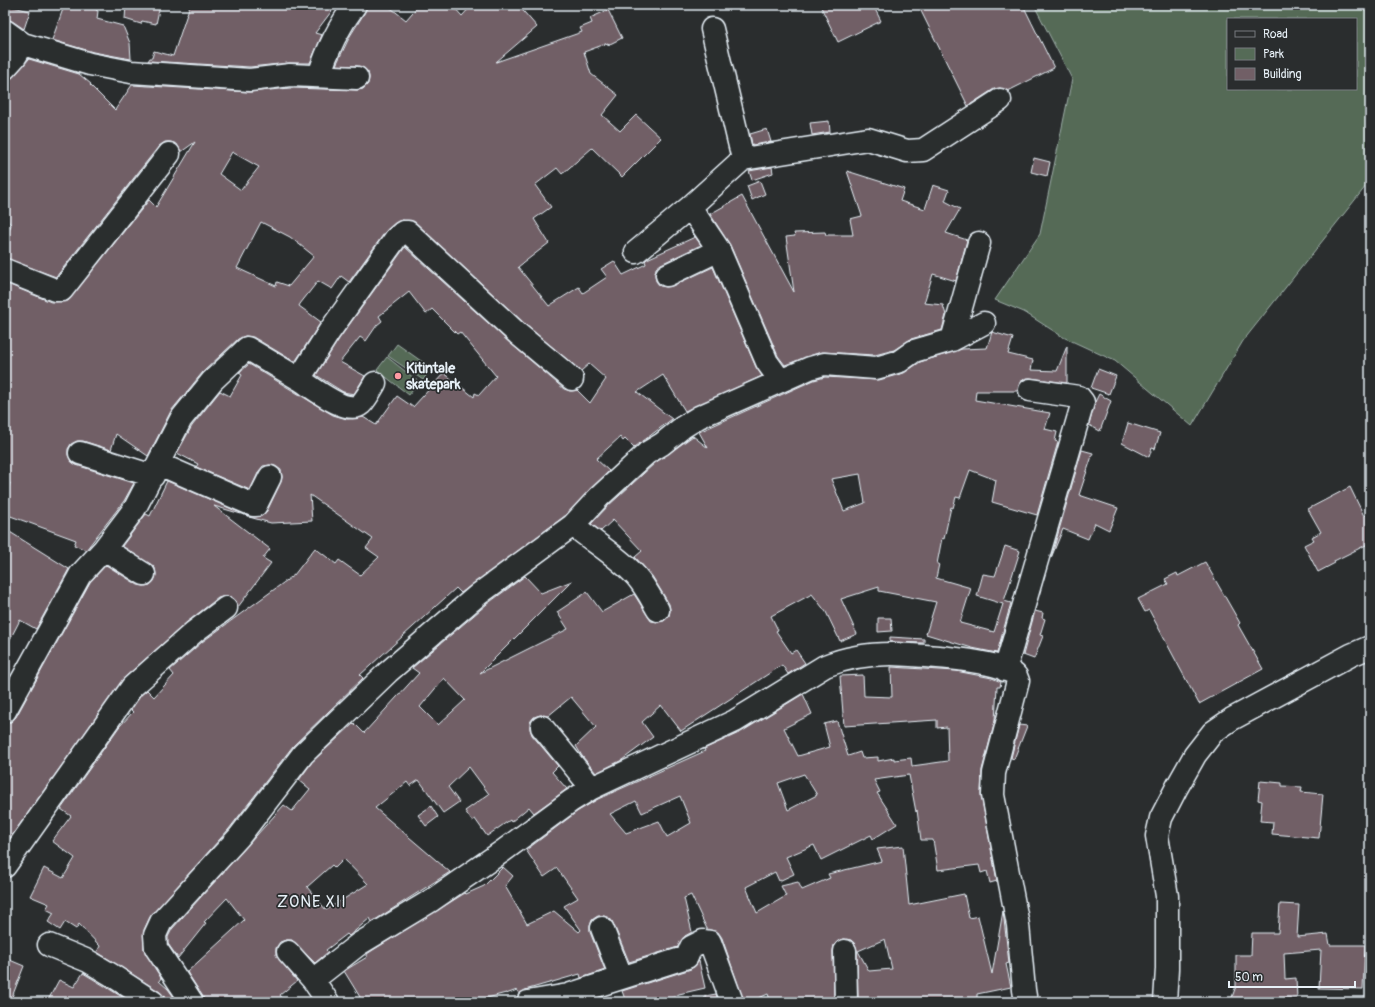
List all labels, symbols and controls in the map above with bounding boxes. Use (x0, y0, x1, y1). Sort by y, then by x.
legend (1227, 18, 1357, 90)
text: Road (1263, 27, 1288, 42)
text: Park (1263, 47, 1284, 62)
text: Building (1263, 67, 1302, 82)
place label: Kitintale skatepark (406, 360, 461, 393)
marker: Kitintale skatepark (393, 371, 403, 381)
district label: ZONE XII (277, 892, 347, 912)
scale bar (1229, 963, 1355, 989)
text: 50 m (1235, 970, 1263, 985)

